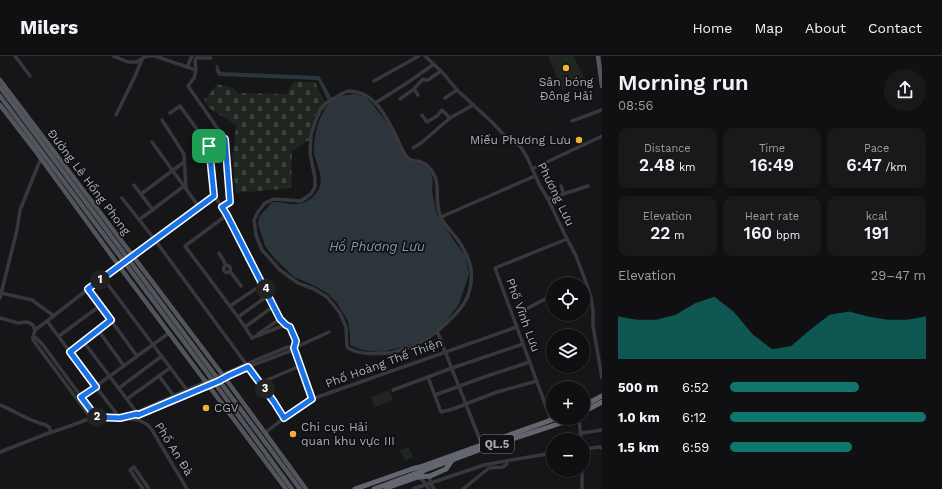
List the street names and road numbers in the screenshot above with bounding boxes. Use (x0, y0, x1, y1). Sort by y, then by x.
street label: Đường Lê Hồng Phong (45, 126, 134, 238)
street label: Phương Lưu (535, 160, 577, 228)
street label: Phố Vĩnh Lưu (503, 276, 543, 354)
street label: Phố Hoàng Thế Thiện (324, 335, 444, 391)
street label: Phố An Đà (152, 420, 196, 479)
road number: QL.5 (480, 435, 514, 453)

